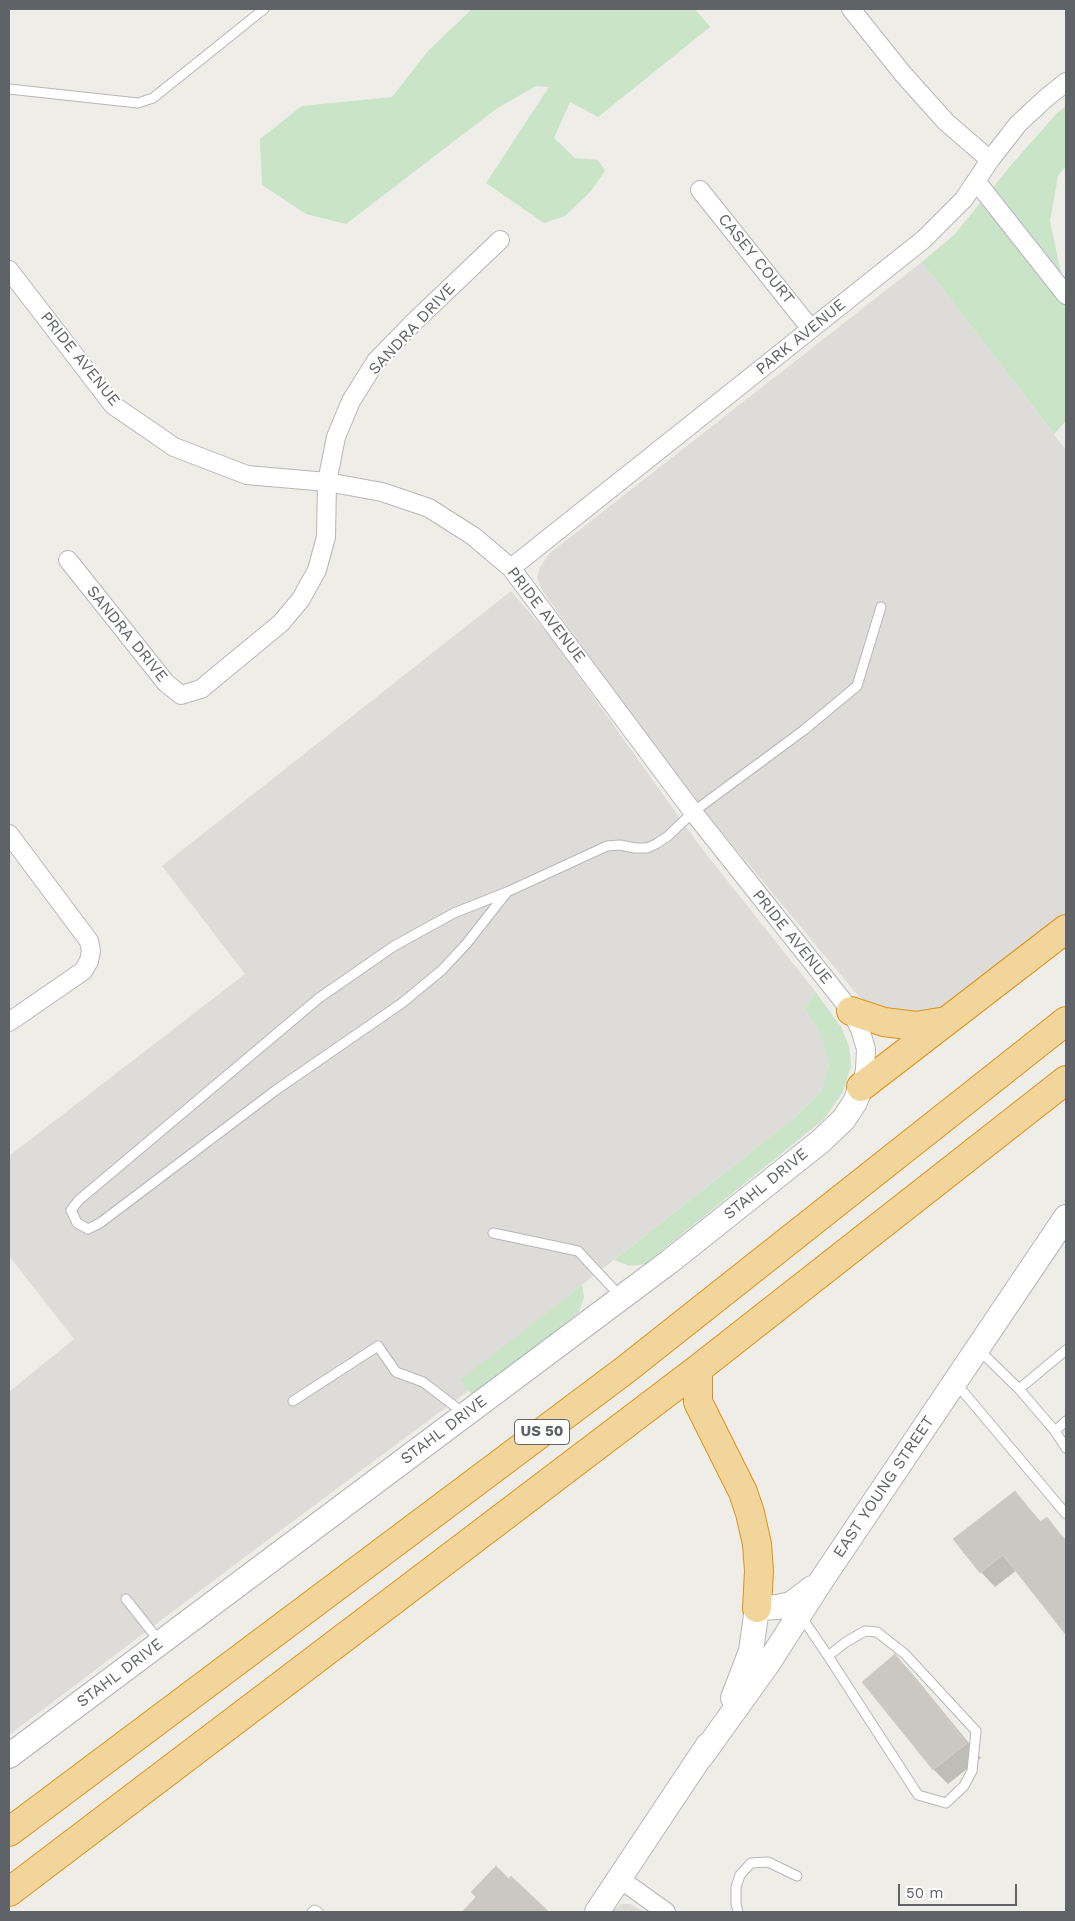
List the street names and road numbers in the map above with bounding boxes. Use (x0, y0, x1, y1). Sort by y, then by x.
street label: CASEY COURT (714, 210, 798, 308)
street label: SANDRA DRIVE (365, 279, 459, 379)
street label: PARK AVENUE (752, 295, 850, 379)
street label: PRIDE AVENUE (36, 308, 124, 410)
street label: PRIDE AVENUE (503, 563, 589, 667)
street label: SANDRA DRIVE (82, 582, 172, 686)
street label: PRIDE AVENUE (748, 886, 836, 988)
street label: STAHL DRIVE (720, 1144, 812, 1224)
street label: STAHL DRIVE (397, 1391, 491, 1469)
street label: EAST YOUNG STREET (829, 1413, 939, 1561)
road number: US 50 (514, 1420, 570, 1444)
street label: STAHL DRIVE (73, 1634, 167, 1712)

